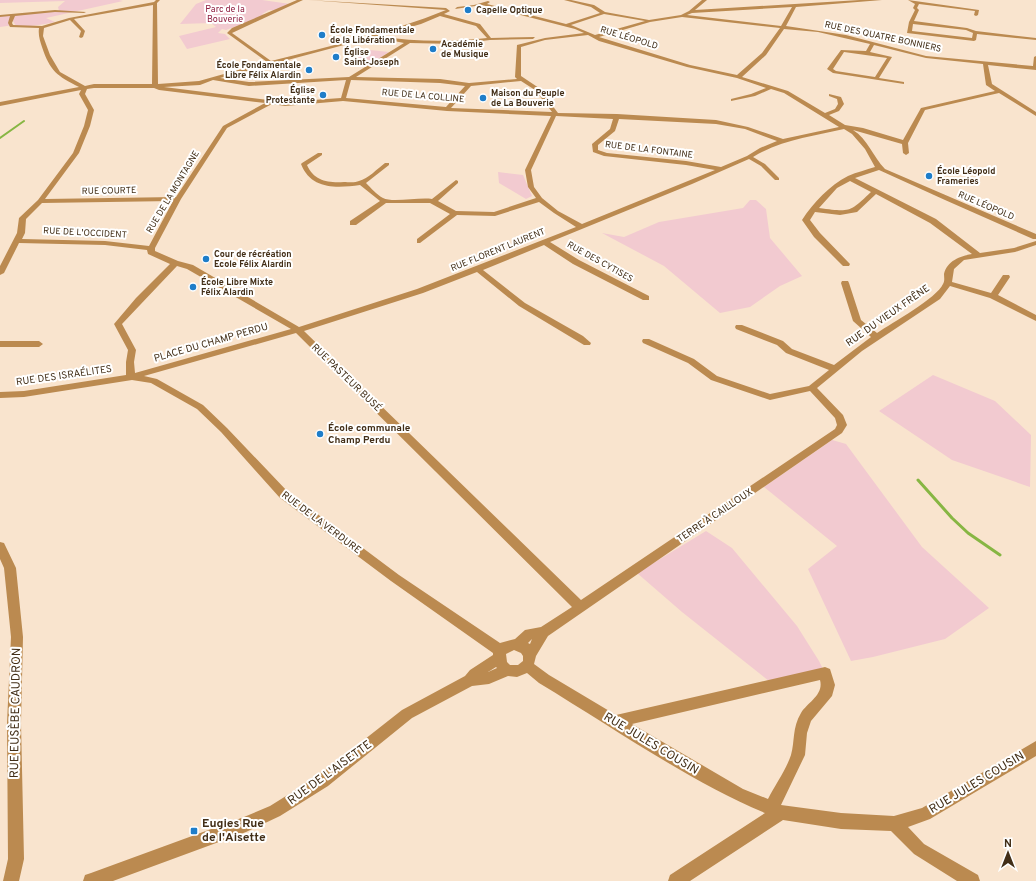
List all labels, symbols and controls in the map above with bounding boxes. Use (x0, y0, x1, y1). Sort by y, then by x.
park label: Parc de la Bouverie (205, 4, 245, 25)
marker: Capelle Optique (463, 5, 473, 15)
place label: Capelle Optique (476, 5, 543, 16)
street label: RUE DES QUATRE BONNIERS (824, 19, 942, 55)
street label: RUE LÉOPOLD (599, 23, 659, 52)
place label: École Fondamentale de la Libération (330, 24, 415, 46)
marker: École Fondamentale de la Libération (317, 30, 327, 40)
place label: Académie de Musique (441, 39, 489, 60)
marker: Académie de Musique (428, 44, 438, 54)
place label: Église Saint-Joseph (344, 46, 399, 68)
marker: Église Saint-Joseph (331, 52, 341, 62)
place label: École Fondamentale Libre Félix Alardin (216, 59, 301, 81)
marker: École Fondamentale Libre Félix Alardin (304, 65, 314, 75)
place label: Église Protestante (266, 84, 315, 106)
street label: RUE DE LA COLLINE (381, 87, 465, 105)
place label: Maison du Peuple de La Bouverie (491, 88, 564, 109)
marker: Église Protestante (318, 90, 328, 100)
marker: Maison du Peuple de La Bouverie (478, 93, 488, 103)
street label: RUE DE LA FONTAINE (604, 139, 694, 161)
street label: RUE DE LA MONTAGNE (144, 149, 202, 235)
place label: École Léopold Frameries (937, 165, 995, 187)
marker: École Léopold Frameries (924, 171, 934, 181)
street label: RUE COURTE (82, 185, 136, 197)
street label: RUE LÉOPOLD (956, 188, 1016, 223)
street label: RUE DE L'OCCIDENT (43, 225, 127, 241)
street label: RUE FLORENT LAURENT (449, 226, 547, 274)
street label: RUE DES CYTISES (565, 239, 635, 285)
place label: Cour de récréation Ecole Félix Alardin (214, 249, 292, 270)
marker: Cour de récréation Ecole Félix Alardin (201, 254, 211, 264)
place label: École Libre Mixte Félix Alardin (201, 276, 273, 298)
marker: École Libre Mixte Félix Alardin (188, 282, 198, 292)
street label: RUE DU VIEUX FRÊNE (844, 282, 932, 350)
street label: PLACE DU CHAMP PERDU (152, 320, 270, 366)
street label: RUE PASTEUR BUSÉ (308, 341, 384, 415)
street label: RUE DES ISRAÉLITES (15, 363, 113, 389)
place label: École communale Champ Perdu (328, 422, 411, 447)
marker: École communale Champ Perdu (315, 429, 325, 439)
street label: TERRE À CAILLOUX (675, 486, 755, 546)
street label: RUE DE LA VERDURE (279, 489, 363, 557)
street label: RUE EUSÈBE CAUDRON (7, 648, 25, 778)
street label: RUE JULES COUSIN (600, 709, 702, 779)
street label: RUE DE L'AISETTE (285, 737, 375, 809)
street label: RUE JULES COUSIN (926, 748, 1028, 818)
place label: Eugies Rue de l'Aisette (202, 816, 266, 846)
marker: Eugies Rue de l'Aisette (189, 826, 199, 836)
north arrow (988, 833, 1028, 873)
text: N (1004, 837, 1012, 851)

